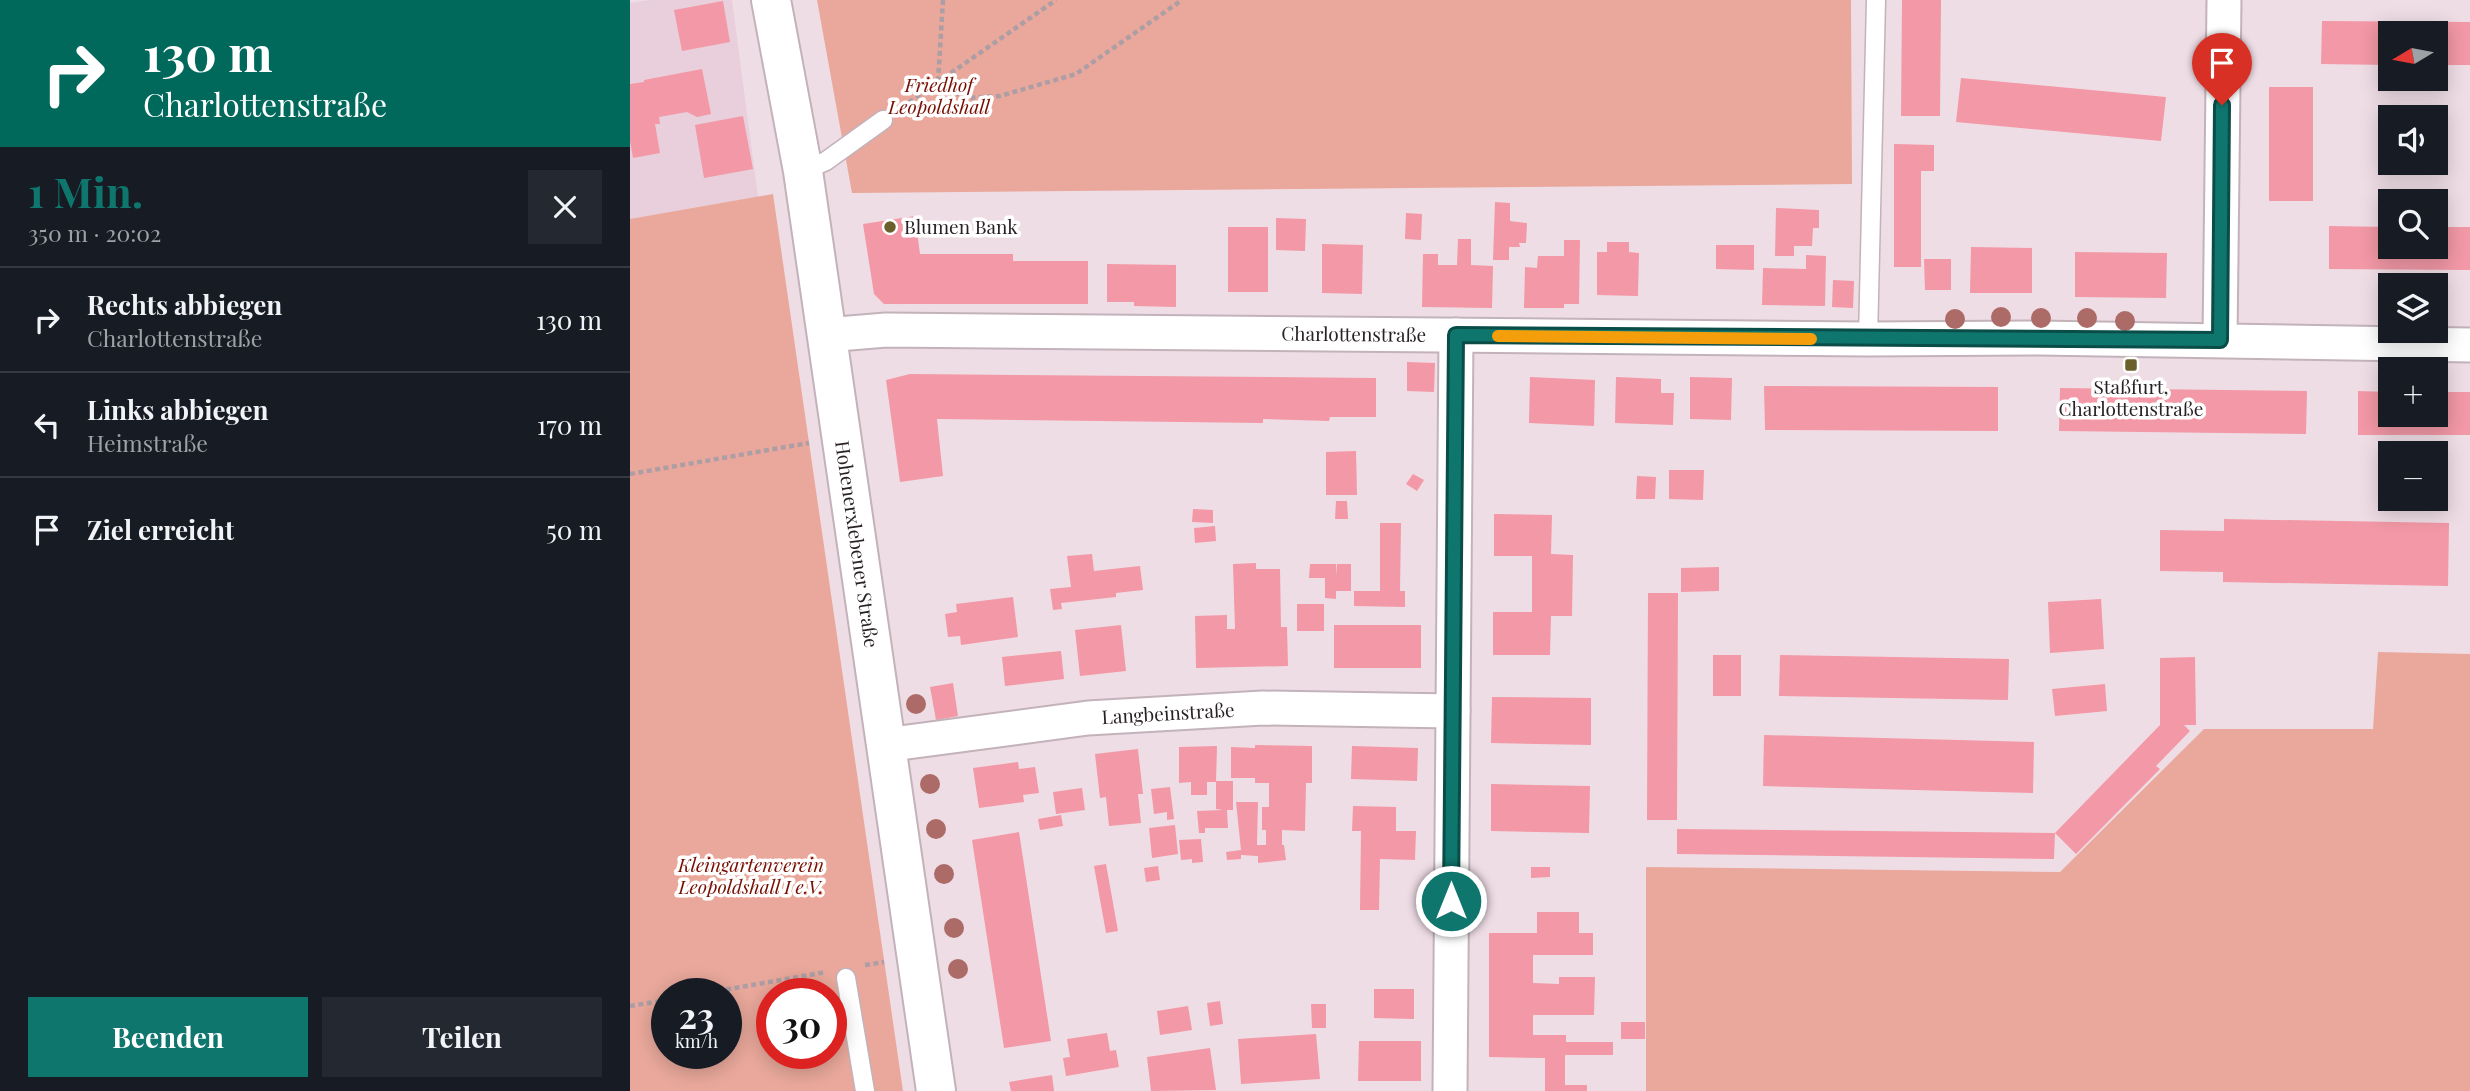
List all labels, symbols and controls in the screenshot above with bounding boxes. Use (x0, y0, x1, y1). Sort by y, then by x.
text: 130 m (143, 19, 273, 84)
north arrow (2378, 21, 2448, 91)
map controls (2378, 21, 2448, 511)
icon: right (28, 28, 119, 119)
pin (2192, 33, 2252, 105)
icon: arrive (2203, 44, 2241, 82)
park label: Friedhof Leopoldshall (887, 71, 991, 119)
text: Charlottenstraße (143, 82, 387, 125)
button: sound (2378, 105, 2448, 175)
text: 1 Min. (28, 163, 143, 219)
button: close (528, 170, 602, 244)
button: search (2378, 189, 2448, 259)
place label: Blumen Bank (904, 213, 1018, 239)
text: 350 m · 20:02 (28, 217, 161, 248)
marker: Blumen Bank (882, 219, 898, 235)
button: layers (2378, 273, 2448, 343)
text: Rechts abbiegen (87, 287, 282, 322)
icon: right (28, 301, 66, 339)
text: 130 m (536, 302, 602, 337)
street label: Charlottenstraße (1281, 320, 1426, 347)
text: Charlottenstraße (87, 322, 262, 353)
marker: Staßfurt, Charlottenstraße (2123, 357, 2139, 373)
button: + (2378, 357, 2448, 427)
place label: Staßfurt, Charlottenstraße (2059, 373, 2203, 421)
text: Links abbiegen (87, 392, 268, 427)
icon: left (28, 406, 66, 444)
text: 170 m (537, 407, 602, 442)
text: Heimstraße (87, 427, 208, 458)
street label: Hohenerxlebener Straße (830, 439, 886, 649)
button: − (2378, 441, 2448, 511)
icon: arrive (28, 511, 66, 549)
text: Ziel erreicht (87, 512, 234, 547)
text: 50 m (546, 512, 602, 547)
street label: Langbeinstraße (1101, 696, 1235, 729)
park label: Kleingartenverein Leopoldshall I e.V. (677, 851, 824, 899)
position arrow (1414, 864, 1488, 938)
speed limit sign: 30 (756, 978, 847, 1069)
text: 23 (679, 991, 714, 1038)
button: Beenden (28, 997, 308, 1077)
button: Teilen (322, 997, 602, 1077)
text: km/h (675, 1029, 718, 1053)

